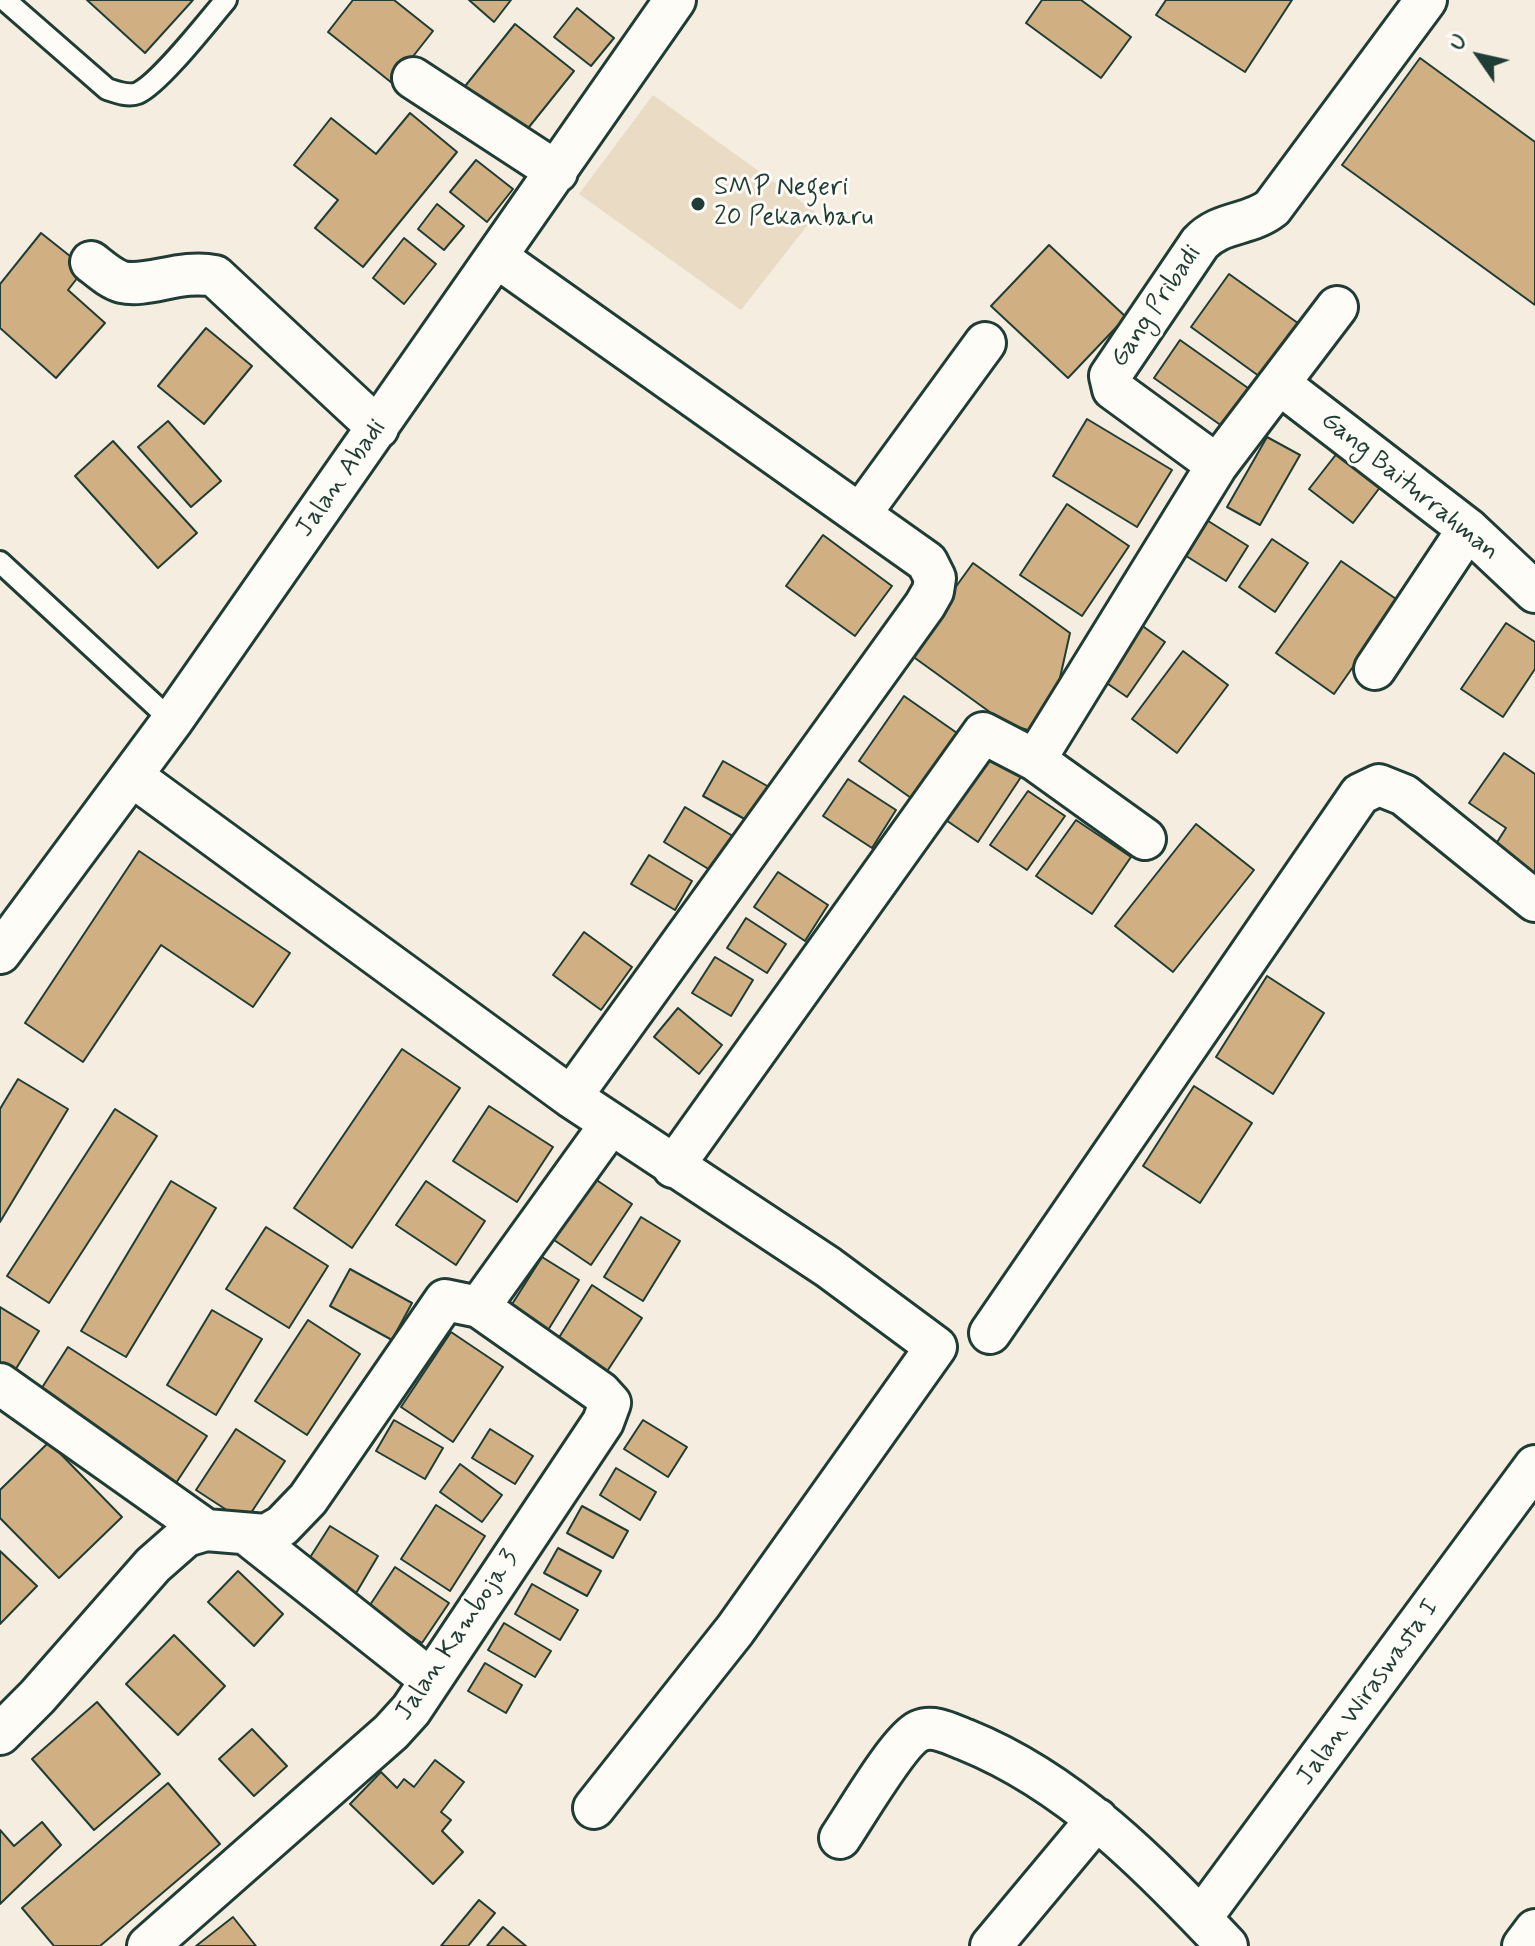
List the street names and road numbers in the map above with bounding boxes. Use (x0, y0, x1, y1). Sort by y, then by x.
street label: Gang Pribadi (1105, 240, 1209, 374)
street label: Gang Baiturrahman (1314, 406, 1504, 568)
street label: Jalan Abadi (290, 414, 394, 544)
street label: Jalan Kamboja 3 (389, 1545, 527, 1727)
street label: Jalan Wiraswasta I (1291, 1594, 1447, 1792)

